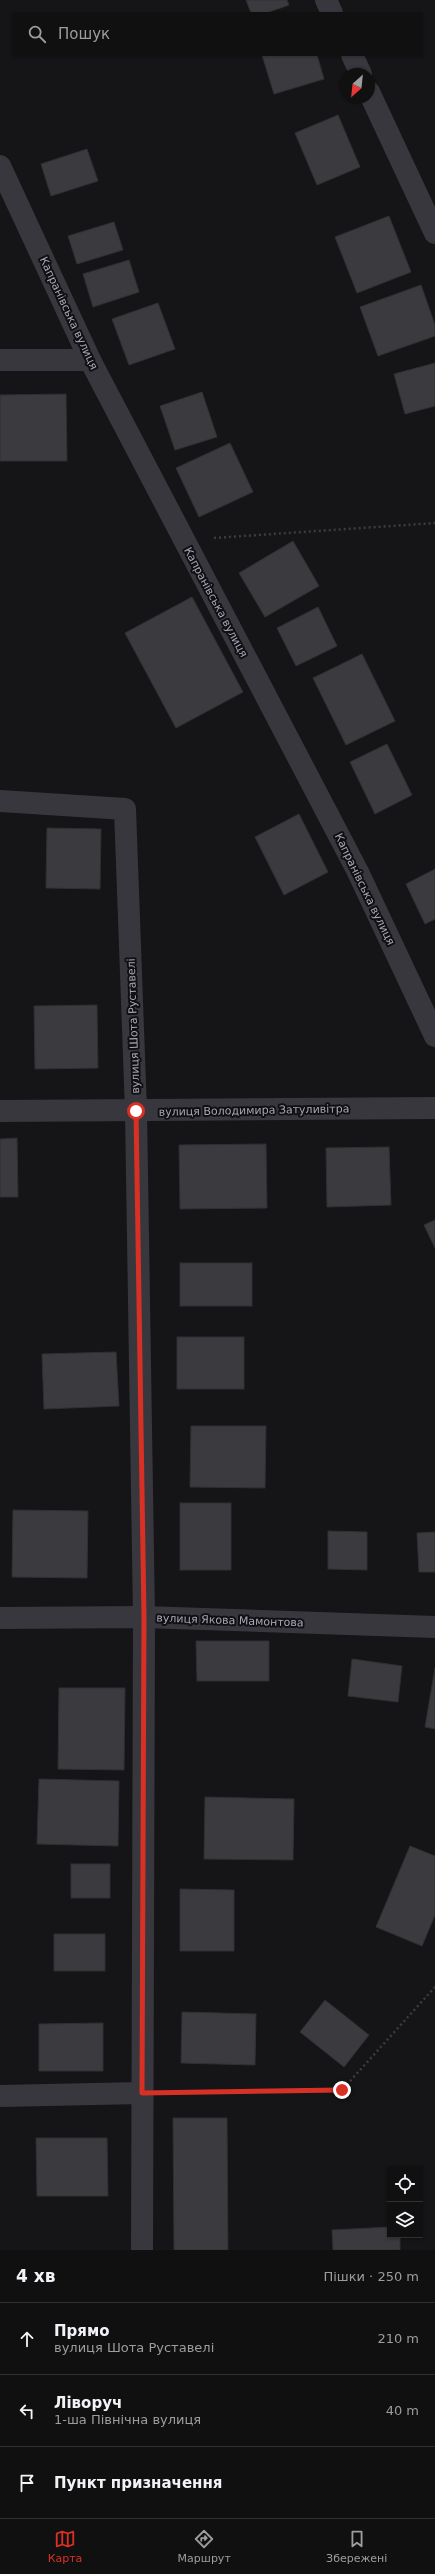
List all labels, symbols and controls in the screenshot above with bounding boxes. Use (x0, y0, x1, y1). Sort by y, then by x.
search box (12, 12, 423, 56)
icon: search (26, 23, 48, 45)
text: Пошук (58, 25, 110, 43)
north arrow (339, 68, 375, 104)
street label: Капранівська вулиця (37, 255, 100, 372)
street label: Капранівська вулиця (181, 545, 250, 660)
street label: Капранівська вулиця (332, 831, 397, 947)
street label: вулиця Шота Руставелі (125, 958, 142, 1094)
route start (127, 1102, 145, 1120)
street label: вулиця Володимира Затуливітра (159, 1102, 350, 1119)
street label: вулиця Якова Мамонтова (156, 1611, 304, 1630)
route end (333, 2081, 351, 2099)
map controls (387, 2166, 423, 2238)
button: locate (387, 2166, 423, 2202)
button: layers (387, 2202, 423, 2238)
text: 4 хв (16, 2266, 55, 2286)
text: Пішки · 250 m (323, 2269, 419, 2284)
text: Прямо (54, 2322, 110, 2340)
icon: ahead (16, 2328, 38, 2350)
text: 210 m (377, 2331, 419, 2346)
text: вулиця Шота Руставелі (54, 2340, 214, 2355)
text: Ліворуч (54, 2394, 122, 2412)
icon: left (16, 2400, 38, 2422)
text: 40 m (386, 2403, 419, 2418)
text: 1-ша Північна вулиця (54, 2412, 201, 2427)
icon: arrive (16, 2472, 38, 2494)
text: Пункт призначення (54, 2474, 222, 2492)
tab: Карта (48, 2528, 82, 2565)
tab: Маршрут (178, 2528, 231, 2565)
tab: Збережені (326, 2528, 387, 2565)

